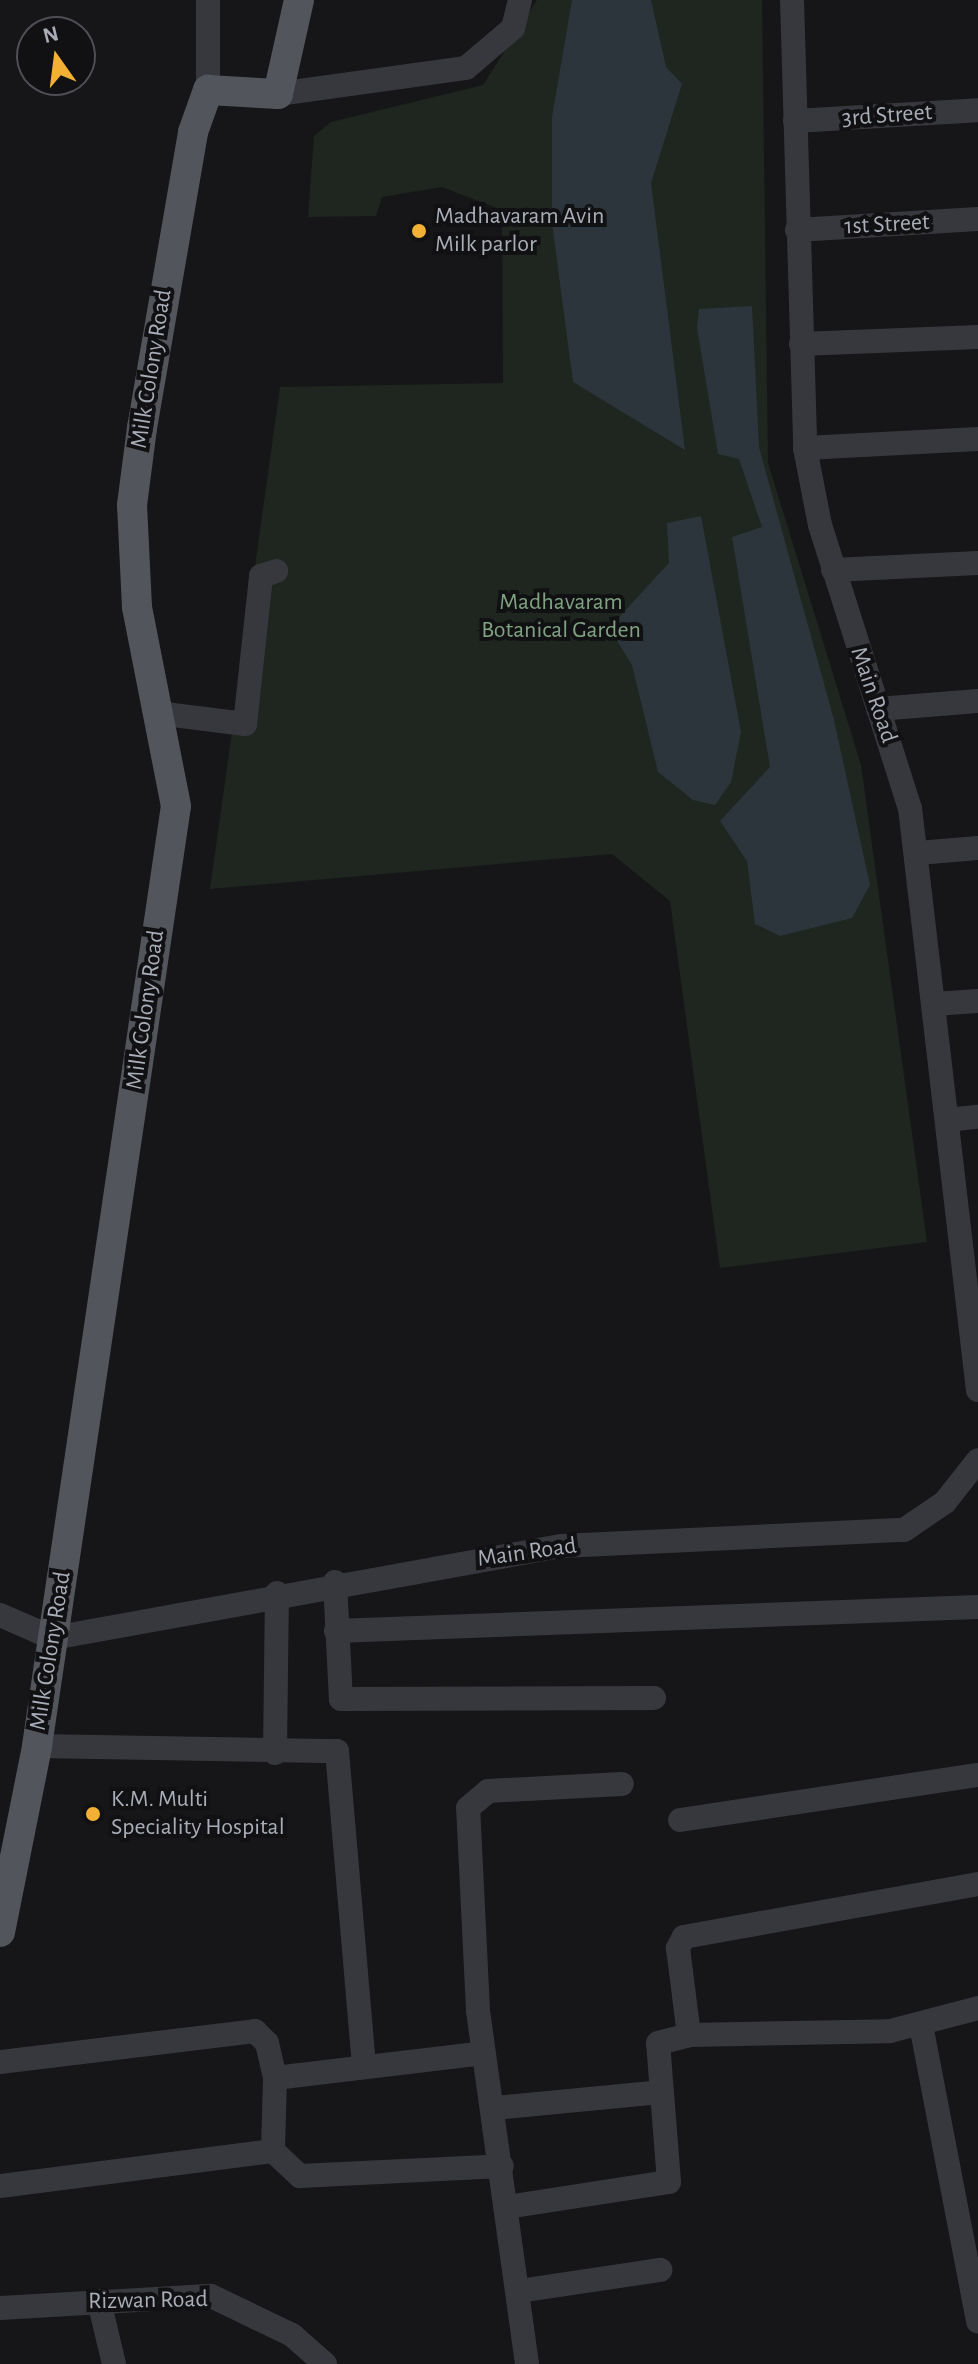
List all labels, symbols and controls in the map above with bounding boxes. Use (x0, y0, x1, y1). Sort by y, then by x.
north arrow (16, 16, 96, 96)
text: N (41, 22, 61, 47)
street label: 3rd Street (841, 98, 933, 134)
place label: Madhavaram Avin Milk parlor (435, 203, 604, 259)
street label: 1st Street (844, 208, 930, 242)
marker: Madhavaram Avin Milk parlor (410, 222, 428, 240)
street label: Milk Colony Road (125, 287, 179, 451)
park label: Madhavaram Botanical Garden (481, 589, 641, 645)
street label: Main Road (843, 643, 903, 747)
street label: Milk Colony Road (121, 928, 171, 1092)
street label: Main Road (476, 1532, 578, 1574)
street label: Milk Colony Road (24, 1569, 78, 1733)
place label: K.M. Multi Speciality Hospital (111, 1786, 285, 1842)
marker: K.M. Multi Speciality Hospital (82, 1803, 104, 1825)
street label: Rizwan Road (88, 2286, 208, 2316)

